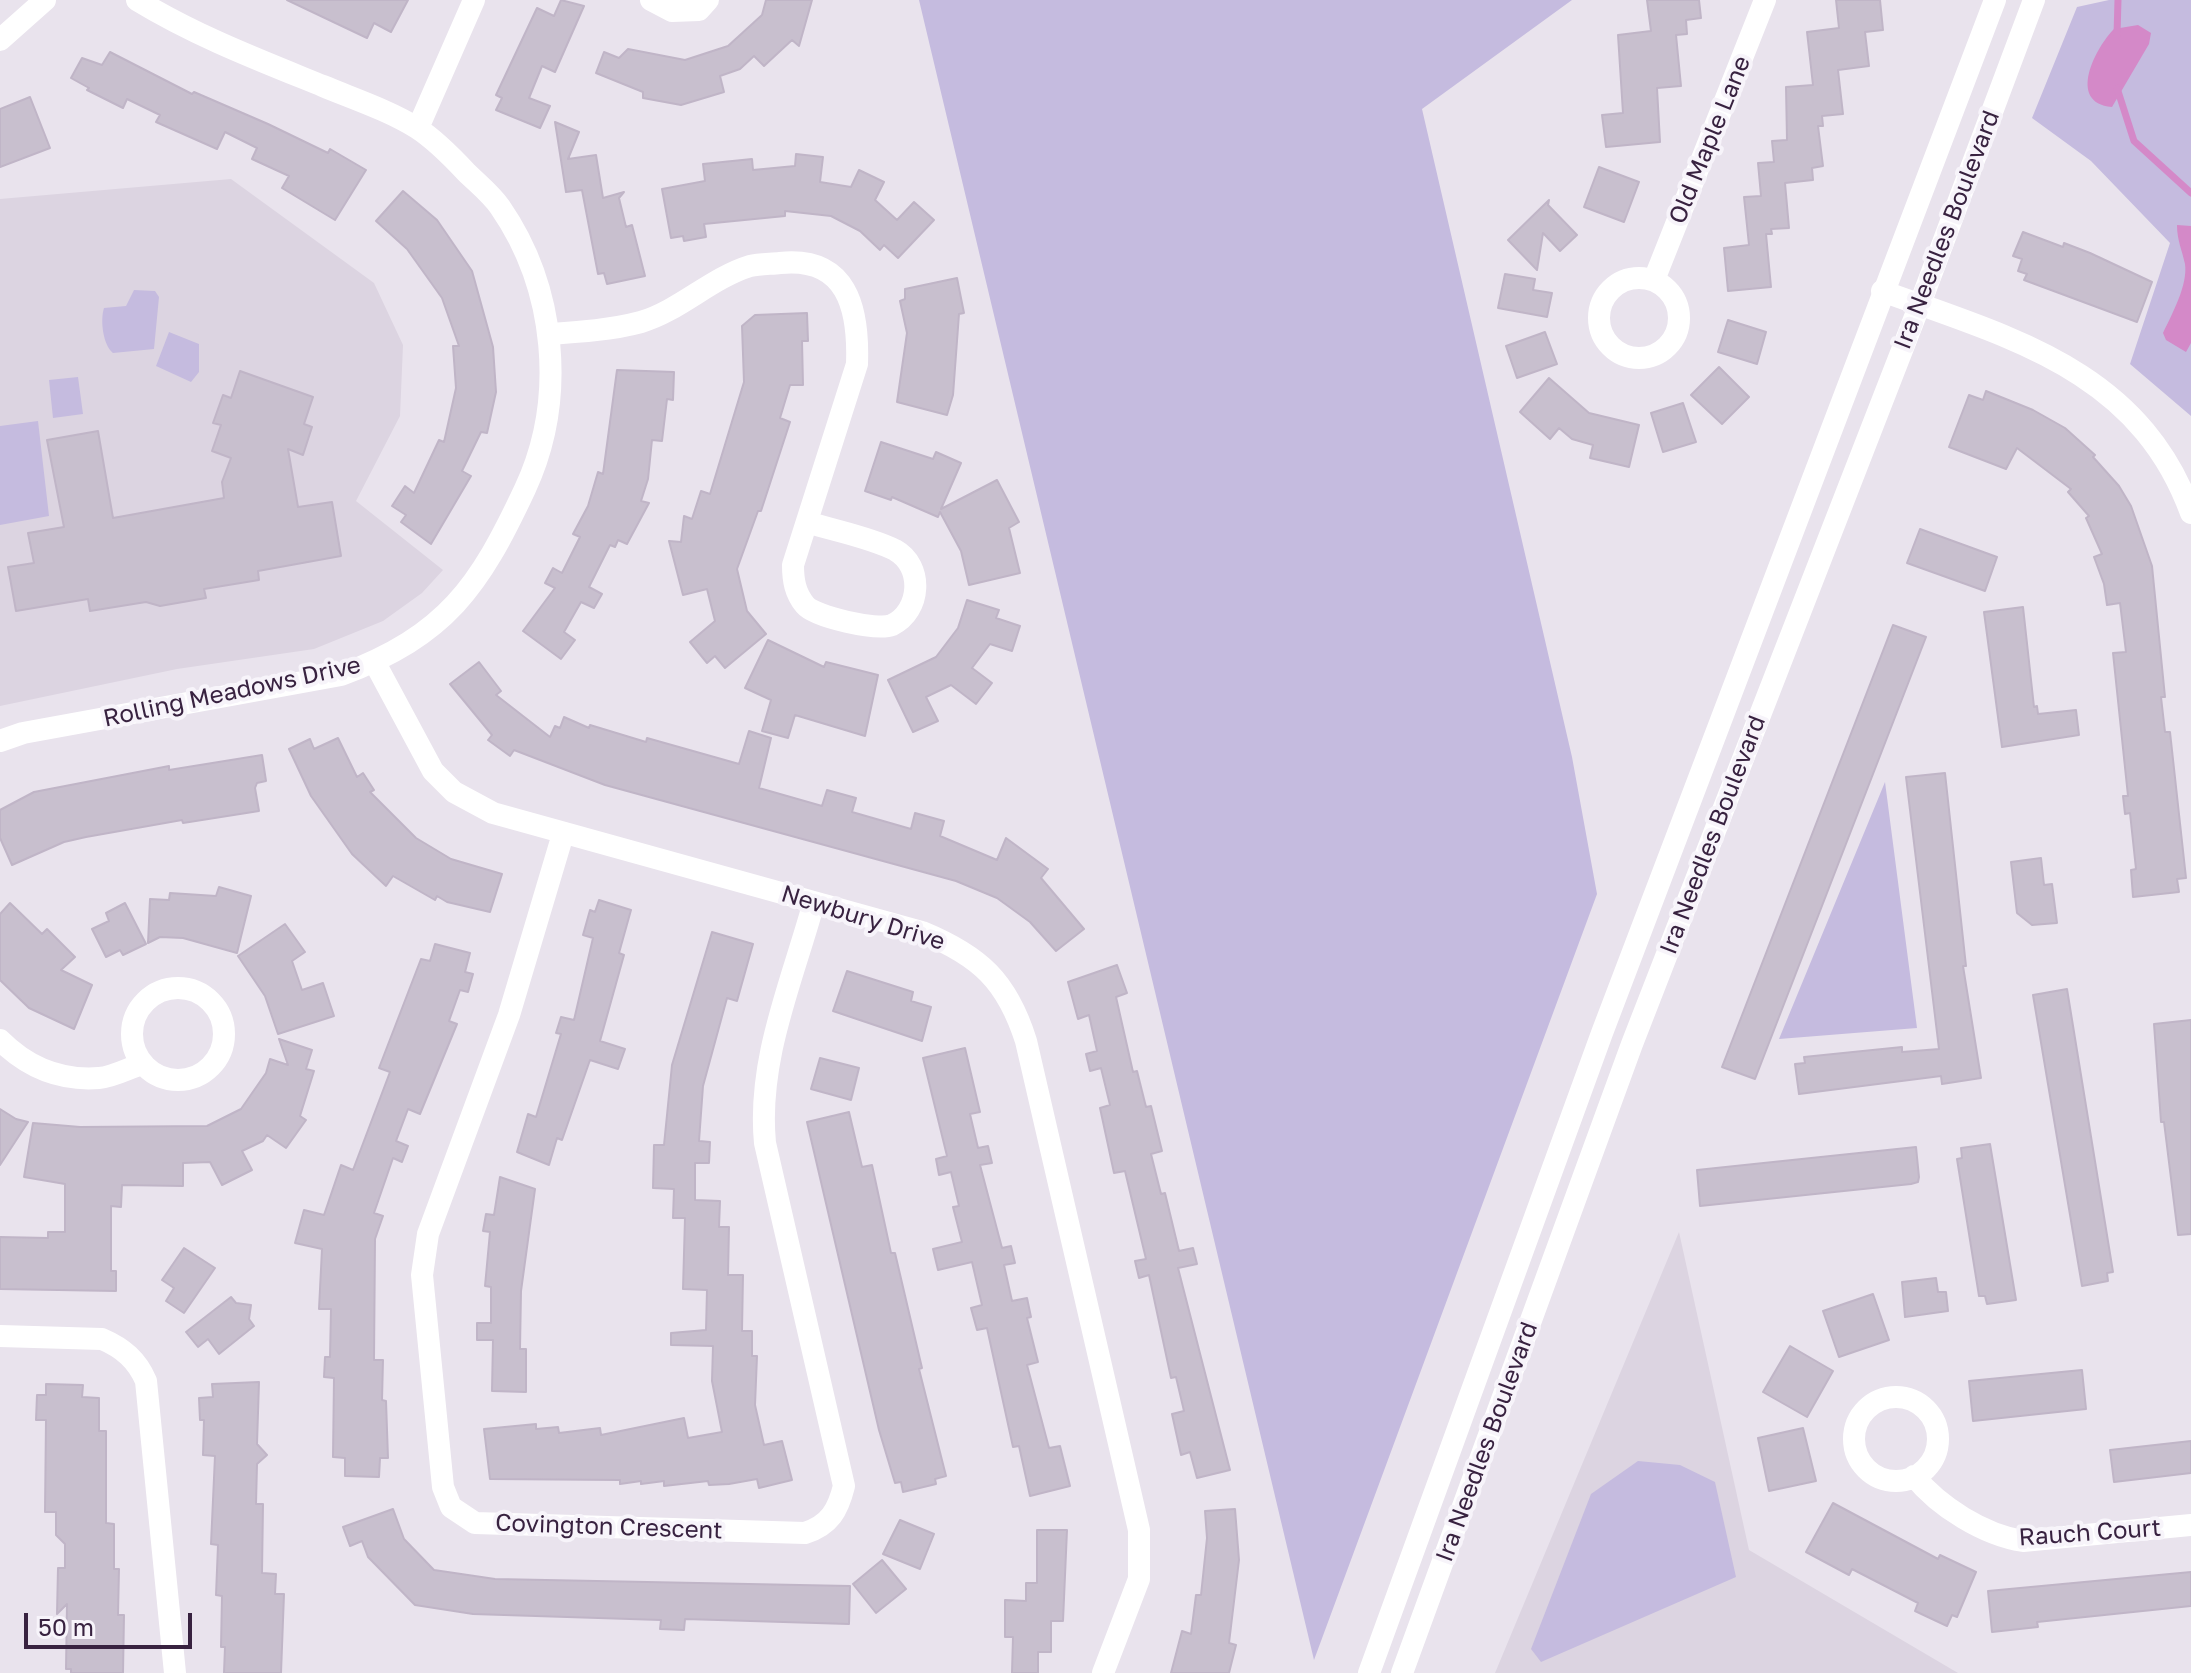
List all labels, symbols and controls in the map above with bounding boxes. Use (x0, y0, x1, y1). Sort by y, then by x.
street label: Old Maple Lane (1663, 52, 1757, 228)
street label: Ira Needles Boulevard (1888, 107, 2006, 353)
street label: Rolling Meadows Drive (101, 651, 363, 733)
street label: Ira Needles Boulevard (1654, 712, 1772, 958)
street label: Newbury Drive (778, 879, 948, 957)
street label: Ira Needles Boulevard (1430, 1318, 1544, 1566)
street label: Covington Crescent (495, 1509, 723, 1545)
street label: Rauch Court (2018, 1514, 2162, 1552)
scale bar (28, 1597, 196, 1647)
text: 50 m (38, 1612, 94, 1641)

